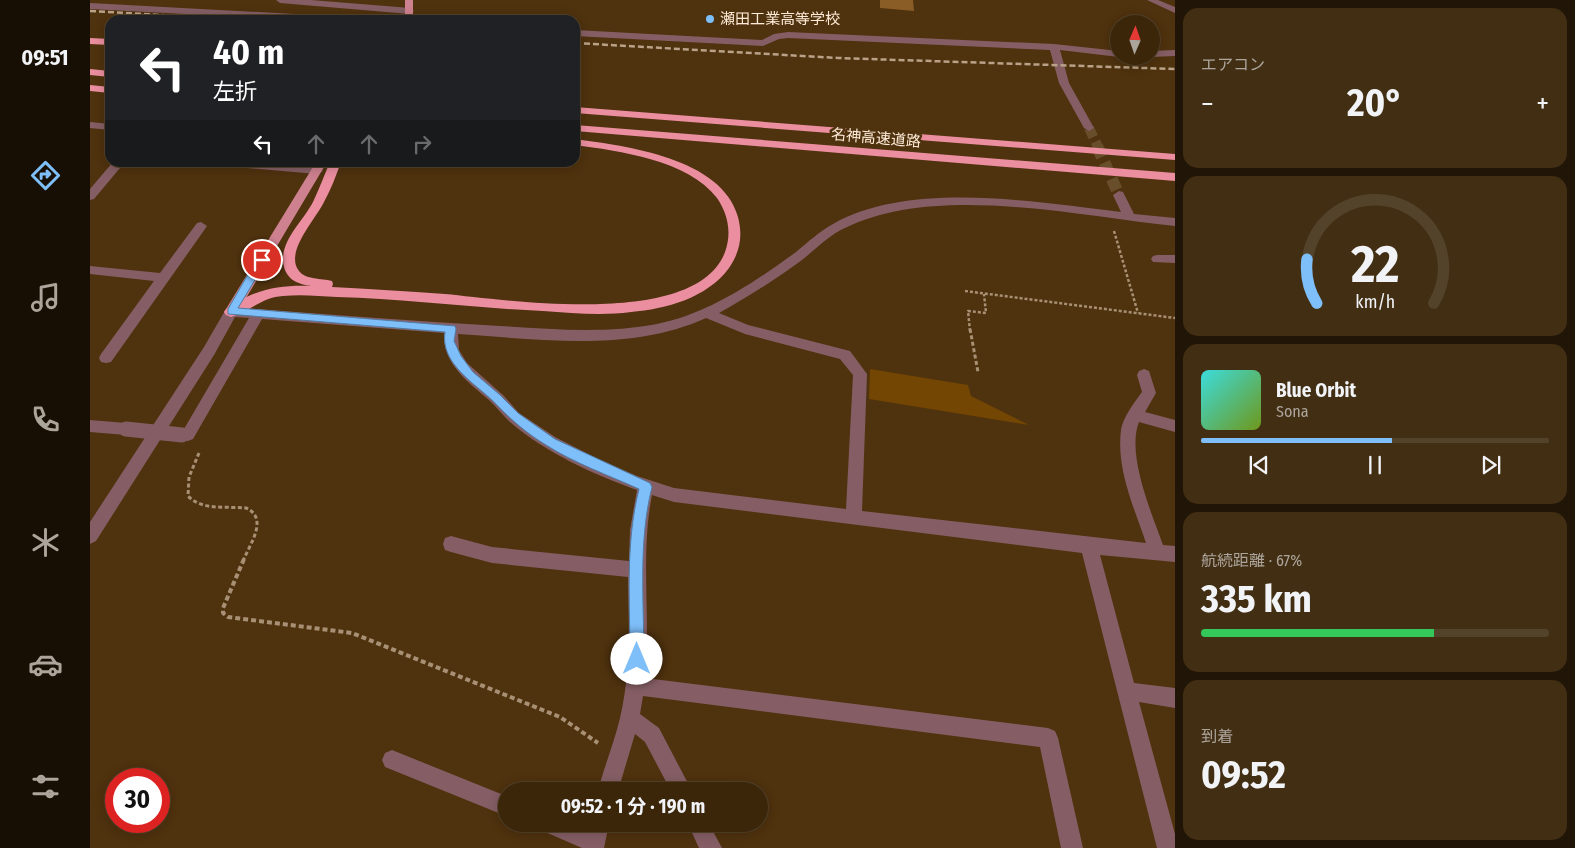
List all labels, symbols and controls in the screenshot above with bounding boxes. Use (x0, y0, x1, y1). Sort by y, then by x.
place label: 瀬田工業高等学校 (720, 10, 840, 28)
marker: 瀬田工業高等学校 (704, 13, 716, 25)
north arrow (1110, 15, 1160, 65)
map controls (1110, 15, 1160, 65)
text: 40 m (213, 31, 284, 73)
icon: left (130, 35, 195, 100)
text: 09:51 (21, 44, 69, 71)
text: エアコン (1201, 55, 1265, 74)
text: 左折 (213, 78, 257, 105)
text: 20° (1347, 80, 1403, 126)
text: − (1201, 87, 1214, 120)
text: + (1536, 87, 1549, 120)
street label: 名神高速道路 (830, 125, 922, 151)
icon: left (249, 130, 277, 158)
icon: ahead (302, 130, 330, 158)
icon: ahead (355, 130, 383, 158)
icon: right (408, 130, 436, 158)
icon: directions (28, 158, 63, 193)
text: 22 (1350, 233, 1399, 296)
pin (241, 239, 283, 281)
icon: arrive (248, 246, 276, 274)
icon: music (28, 280, 63, 315)
text: km/h (1355, 291, 1395, 313)
text: Blue Orbit (1276, 379, 1356, 402)
icon: phone (28, 402, 63, 437)
text: Sona (1276, 402, 1309, 421)
icon: previous (1245, 451, 1273, 479)
icon: pause (1361, 451, 1389, 479)
icon: next (1477, 451, 1505, 479)
icon: climate (28, 525, 63, 560)
text: 航続距離 · 67% (1201, 551, 1302, 570)
text: 335 km (1201, 576, 1312, 622)
position arrow (610, 632, 662, 684)
icon: car (28, 647, 63, 682)
text: 到着 (1201, 727, 1233, 746)
text: 09:52 (1201, 752, 1286, 798)
speed limit sign: 30 (105, 768, 170, 833)
icon: filters (28, 769, 63, 804)
text: 09:52 · 1 分 · 190 m (561, 795, 705, 818)

